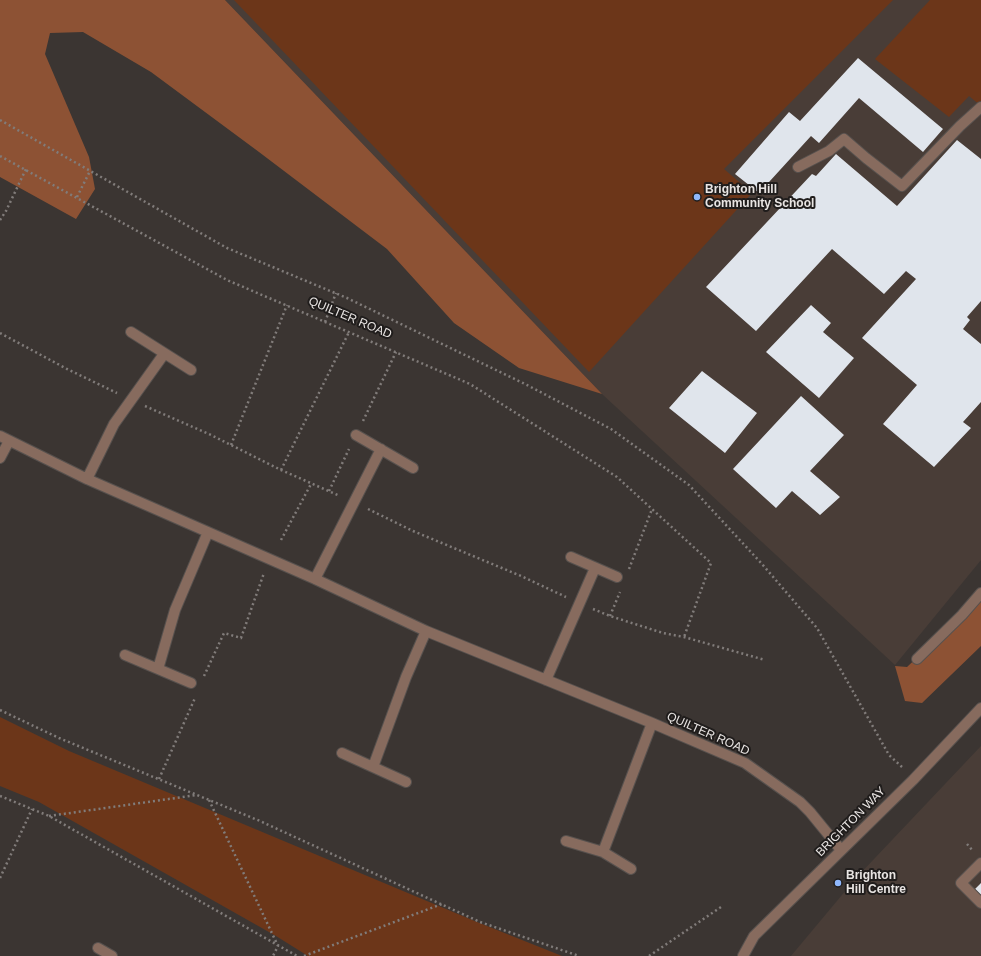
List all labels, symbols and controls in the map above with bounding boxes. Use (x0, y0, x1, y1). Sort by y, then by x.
place label: Brighton Hill Community School (705, 183, 814, 211)
marker: Brighton Hill Community School (692, 192, 702, 202)
street label: QUILTER ROAD (306, 294, 394, 342)
street label: QUILTER ROAD (664, 709, 752, 759)
street label: BRIGHTON WAY (813, 784, 889, 860)
place label: Brighton Hill Centre (846, 869, 906, 897)
marker: Brighton Hill Centre (833, 878, 843, 888)

